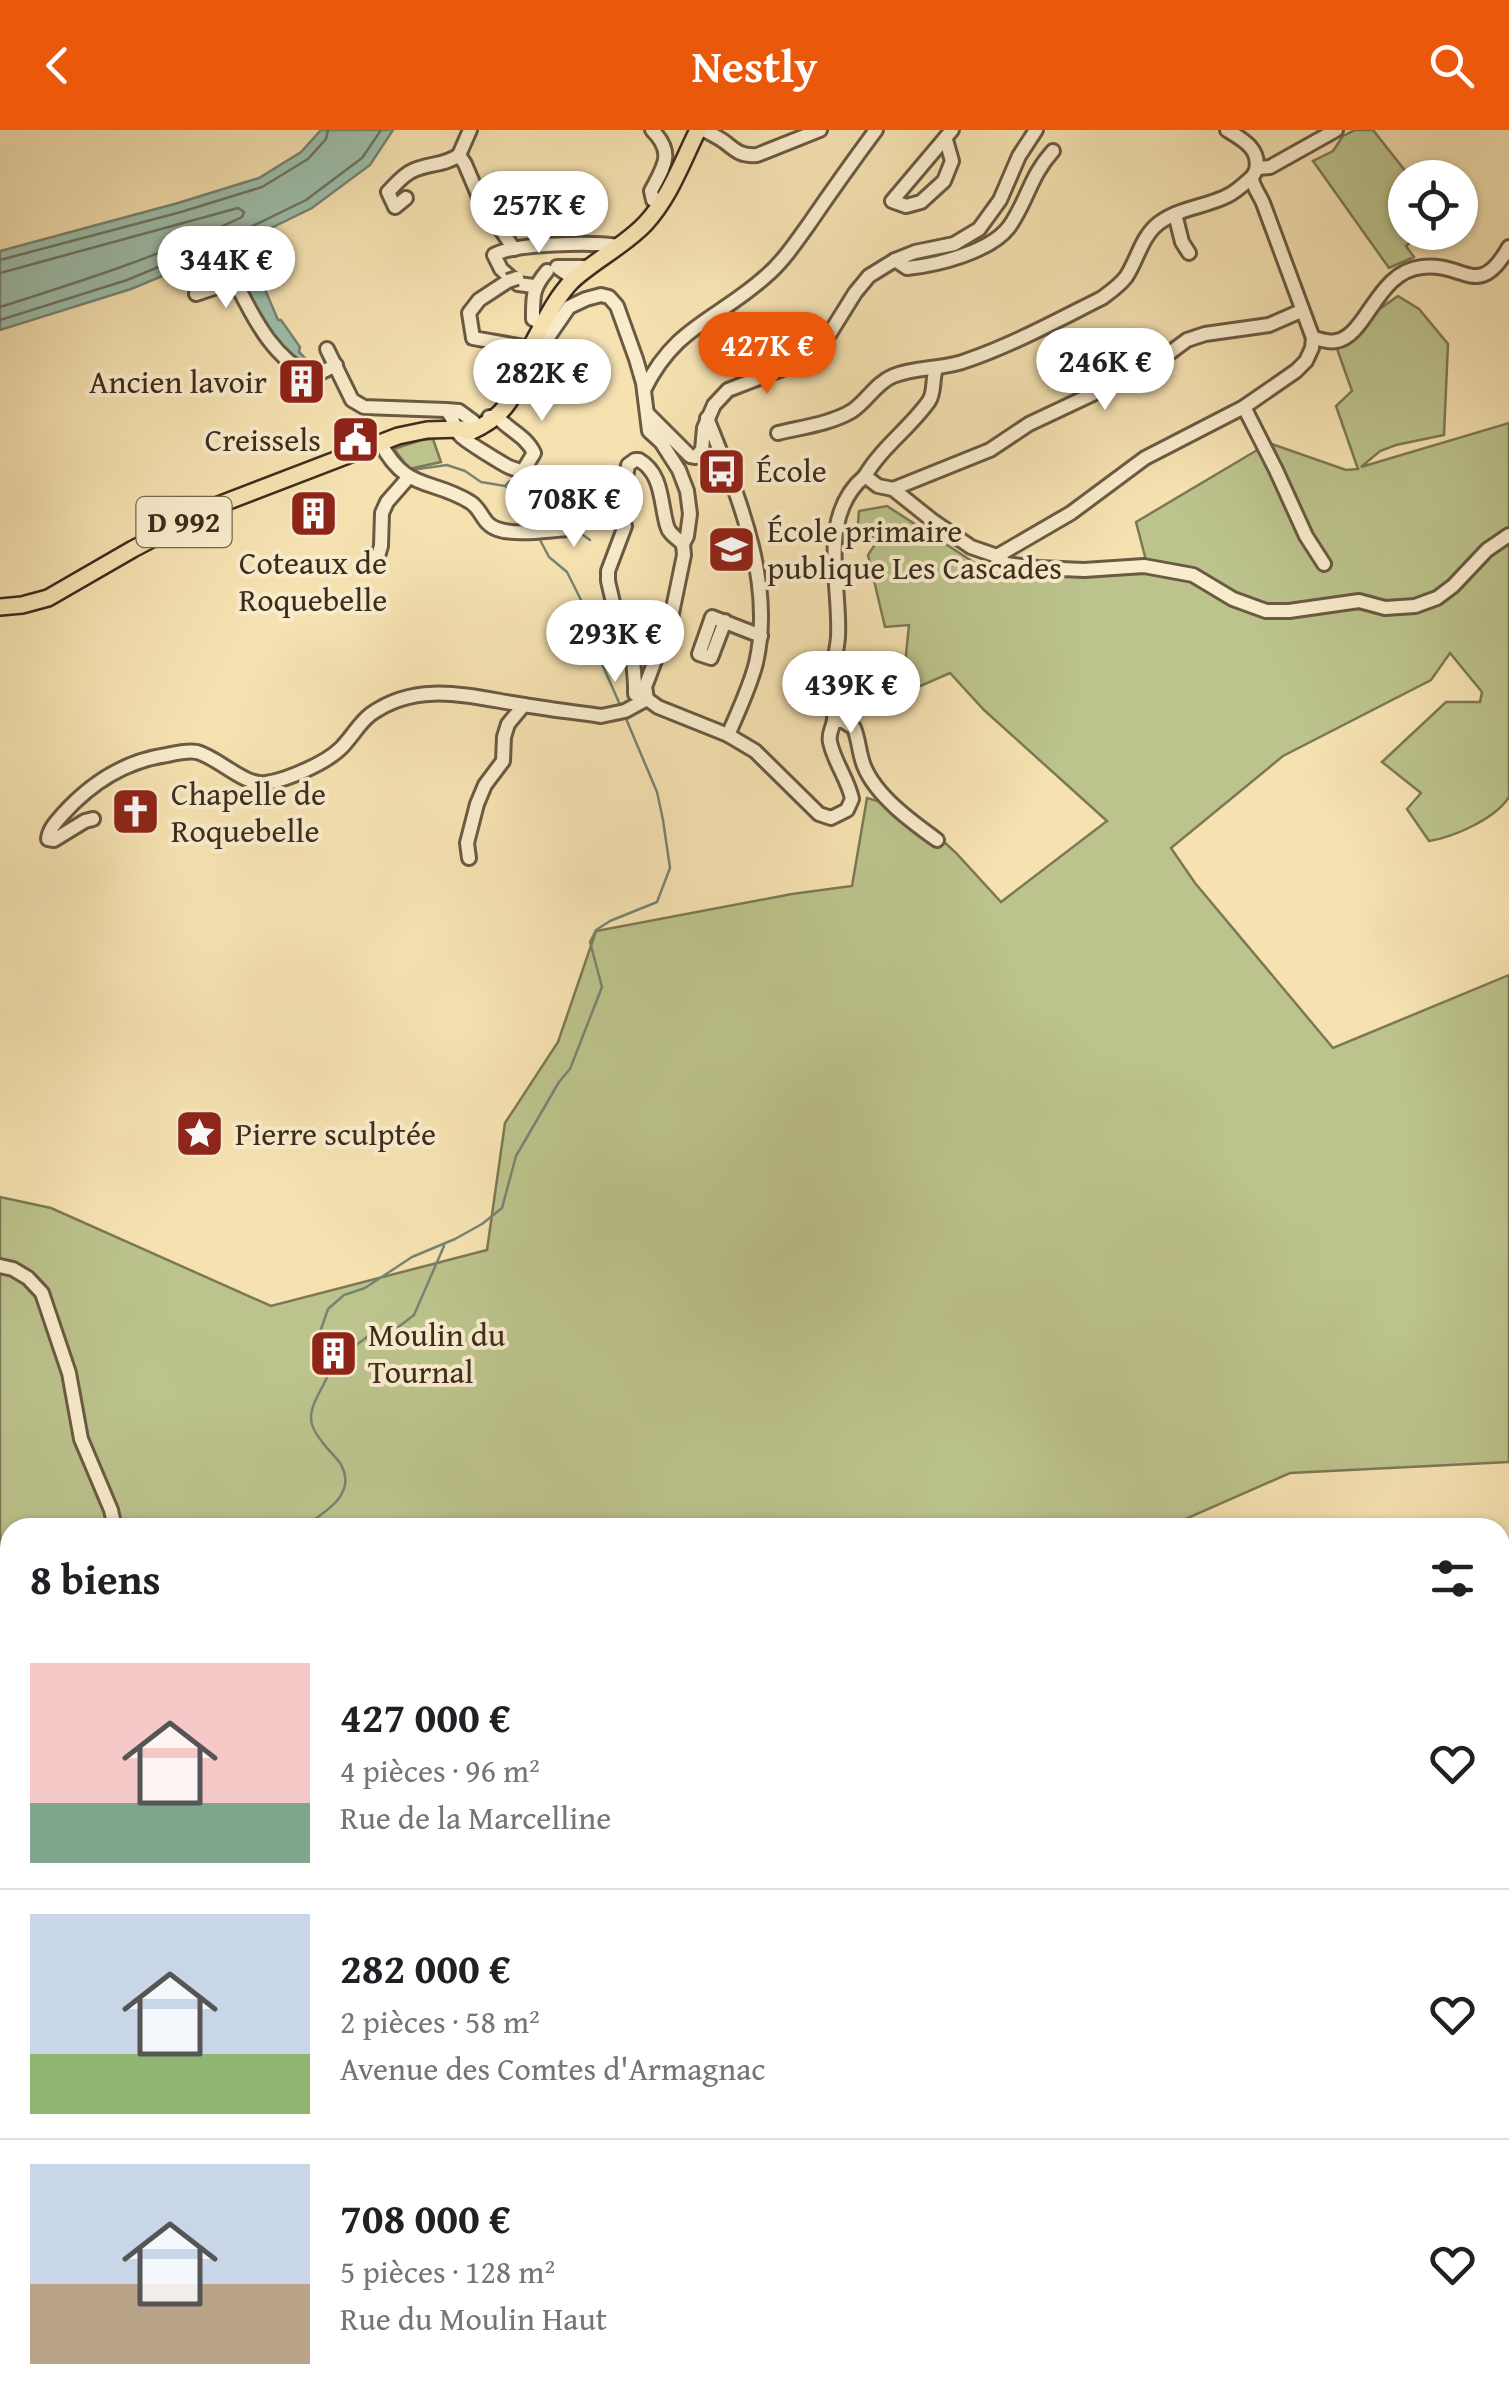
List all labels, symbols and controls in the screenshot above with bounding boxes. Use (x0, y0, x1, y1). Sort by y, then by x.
text: Nestly (692, 33, 817, 98)
icon: back (30, 38, 85, 93)
icon: search (1424, 38, 1479, 93)
map controls (1388, 160, 1478, 250)
button: locate (1388, 160, 1478, 250)
pin: 257K € (458, 171, 620, 256)
text: 257K € (492, 180, 586, 227)
pin: 344K € (145, 226, 307, 311)
text: 344K € (179, 235, 273, 282)
pin: 427K € (686, 312, 848, 397)
text: 427K € (720, 321, 814, 368)
pin: 246K € (1024, 328, 1186, 413)
text: 246K € (1058, 337, 1152, 384)
pin: 282K € (461, 339, 623, 424)
text: 282K € (495, 348, 589, 395)
building icon: Ancien lavoir (276, 356, 328, 408)
place label: Ancien lavoir (89, 358, 267, 405)
public building icon: Creissels (330, 414, 382, 466)
place label: Creissels (205, 416, 321, 463)
bus stop icon: École (695, 445, 747, 497)
place label: École (756, 447, 827, 494)
pin: 708K € (493, 465, 655, 550)
text: 708K € (527, 474, 621, 521)
building icon: Coteaux de Roquebelle (287, 487, 339, 539)
road number: D 992 (136, 497, 232, 547)
place label: École primaire publique Les Cascades (767, 507, 1062, 591)
school or university icon: École primaire publique Les Cascades (706, 523, 758, 575)
place label: Coteaux de Roquebelle (239, 539, 387, 623)
pin: 293K € (534, 600, 696, 685)
text: 293K € (568, 609, 662, 656)
pin: 439K € (770, 651, 932, 736)
text: 439K € (804, 660, 898, 707)
place label: Chapelle de Roquebelle (171, 770, 326, 854)
church icon: Chapelle de Roquebelle (110, 786, 162, 838)
place icon: Pierre sculptée (174, 1108, 226, 1160)
place label: Pierre sculptée (235, 1110, 436, 1157)
place label: Moulin du Tournal (368, 1311, 506, 1395)
building icon: Moulin du Tournal (307, 1327, 359, 1379)
text: 8 biens (30, 1548, 161, 1609)
icon: filters (1425, 1551, 1480, 1606)
text: 427 000 € (340, 1686, 511, 1747)
icon: home (110, 1703, 230, 1823)
icon: heart (1425, 1736, 1480, 1791)
text: 4 pièces · 96 m² (340, 1747, 540, 1794)
text: Rue de la Marcelline (340, 1794, 611, 1841)
text: 282 000 € (340, 1937, 511, 1998)
icon: home (110, 1954, 230, 2074)
icon: heart (1425, 1987, 1480, 2042)
text: 2 pièces · 58 m² (340, 1998, 540, 2045)
text: Avenue des Comtes d'Armagnac (340, 2045, 766, 2092)
text: 708 000 € (340, 2187, 511, 2248)
icon: home (110, 2204, 230, 2324)
icon: heart (1425, 2237, 1480, 2292)
text: 5 pièces · 128 m² (340, 2248, 555, 2295)
text: Rue du Moulin Haut (340, 2295, 607, 2342)

